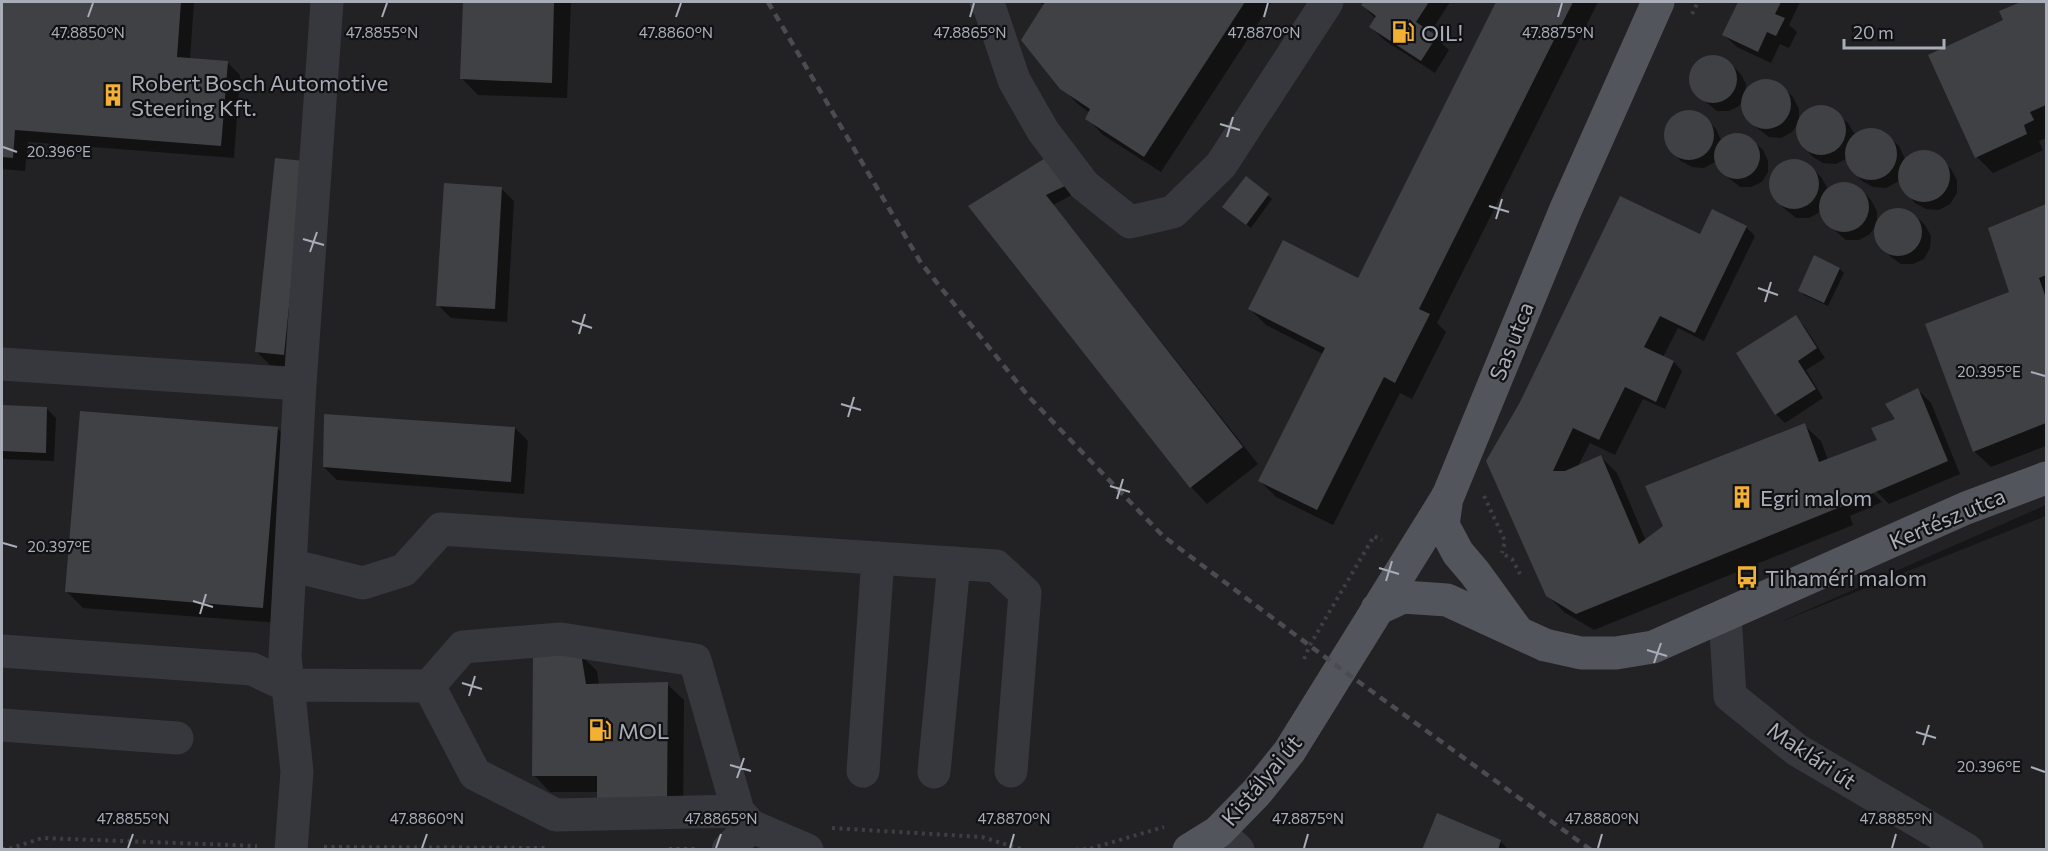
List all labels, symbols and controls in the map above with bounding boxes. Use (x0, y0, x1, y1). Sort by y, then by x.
scale bar (1844, 12, 1944, 50)
fuel station icon: OIL! (1390, 19, 1416, 45)
place label: OIL! (1421, 19, 1463, 46)
text: 20 m (1853, 21, 1894, 43)
text: 47.8850°N (51, 23, 125, 41)
text: 47.8855°N (346, 23, 418, 41)
text: 47.8860°N (639, 23, 713, 41)
text: 47.8865°N (933, 23, 1007, 41)
text: 47.8870°N (1227, 23, 1301, 41)
text: 47.8875°N (1522, 23, 1594, 41)
place label: Robert Bosch Automotive Steering Kft. (131, 69, 388, 121)
building icon: Robert Bosch Automotive Steering Kft. (100, 82, 126, 108)
text: 20.396°E (27, 142, 91, 160)
street label: Sas utca (1483, 298, 1539, 384)
text: 20.395°E (1957, 362, 2021, 380)
street label: Kertész utca (1885, 481, 2009, 555)
building icon: Egri malom (1729, 484, 1755, 510)
place label: Egri malom (1760, 484, 1872, 511)
text: 20.397°E (28, 537, 91, 555)
bus stop icon: Tihaméri malom (1734, 564, 1760, 590)
place label: Tihaméri malom (1765, 564, 1927, 591)
street label: Maklári út (1762, 716, 1862, 794)
fuel station icon: MOL (587, 717, 613, 743)
place label: MOL (618, 717, 669, 744)
street label: Kistályai út (1215, 729, 1307, 831)
text: 20.396°E (1957, 757, 2021, 775)
text: 47.8855°N (97, 809, 169, 827)
text: 47.8860°N (390, 809, 464, 827)
text: 47.8865°N (684, 809, 758, 827)
text: 47.8870°N (977, 809, 1051, 827)
text: 47.8875°N (1272, 809, 1344, 827)
text: 47.8880°N (1565, 809, 1639, 827)
text: 47.8885°N (1859, 809, 1933, 827)

